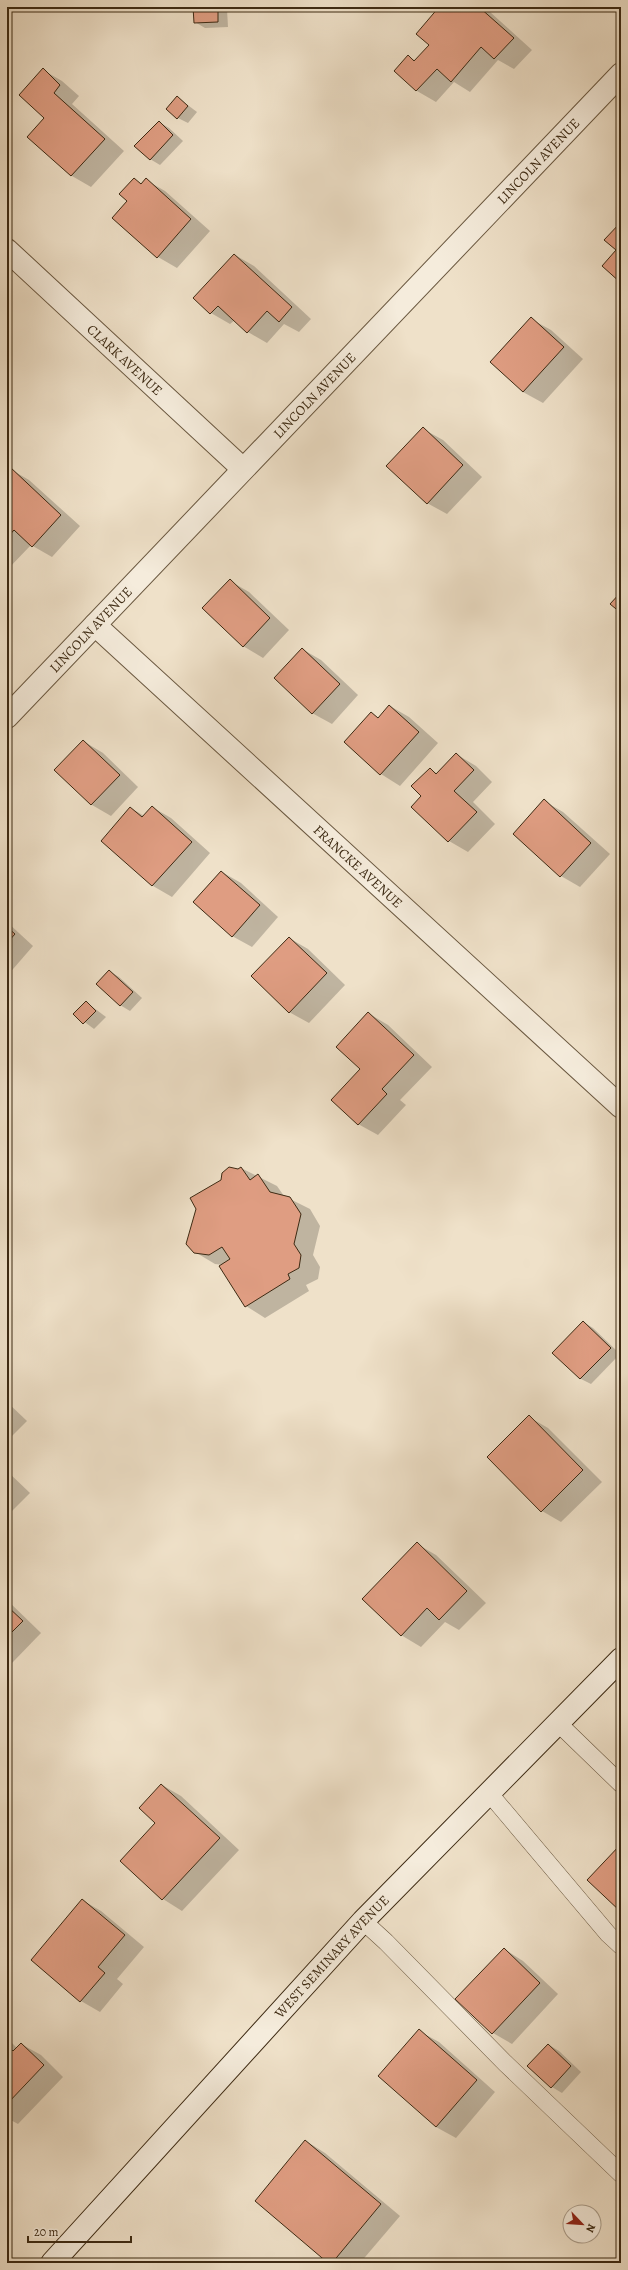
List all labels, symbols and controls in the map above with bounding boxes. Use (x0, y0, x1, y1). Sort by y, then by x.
street label: LINCOLN AVENUE (492, 114, 584, 208)
street label: CLARK AVENUE (83, 320, 167, 399)
street label: LINCOLN AVENUE (269, 348, 360, 442)
street label: LINCOLN AVENUE (45, 582, 136, 677)
street label: FRANCKE AVENUE (309, 820, 407, 912)
street label: WEST SEMINARY AVENUE (269, 1891, 393, 2023)
north arrow (562, 2204, 602, 2244)
scale bar (28, 2218, 131, 2244)
text: N (582, 2221, 599, 2235)
text: 20 m (34, 2224, 58, 2240)

